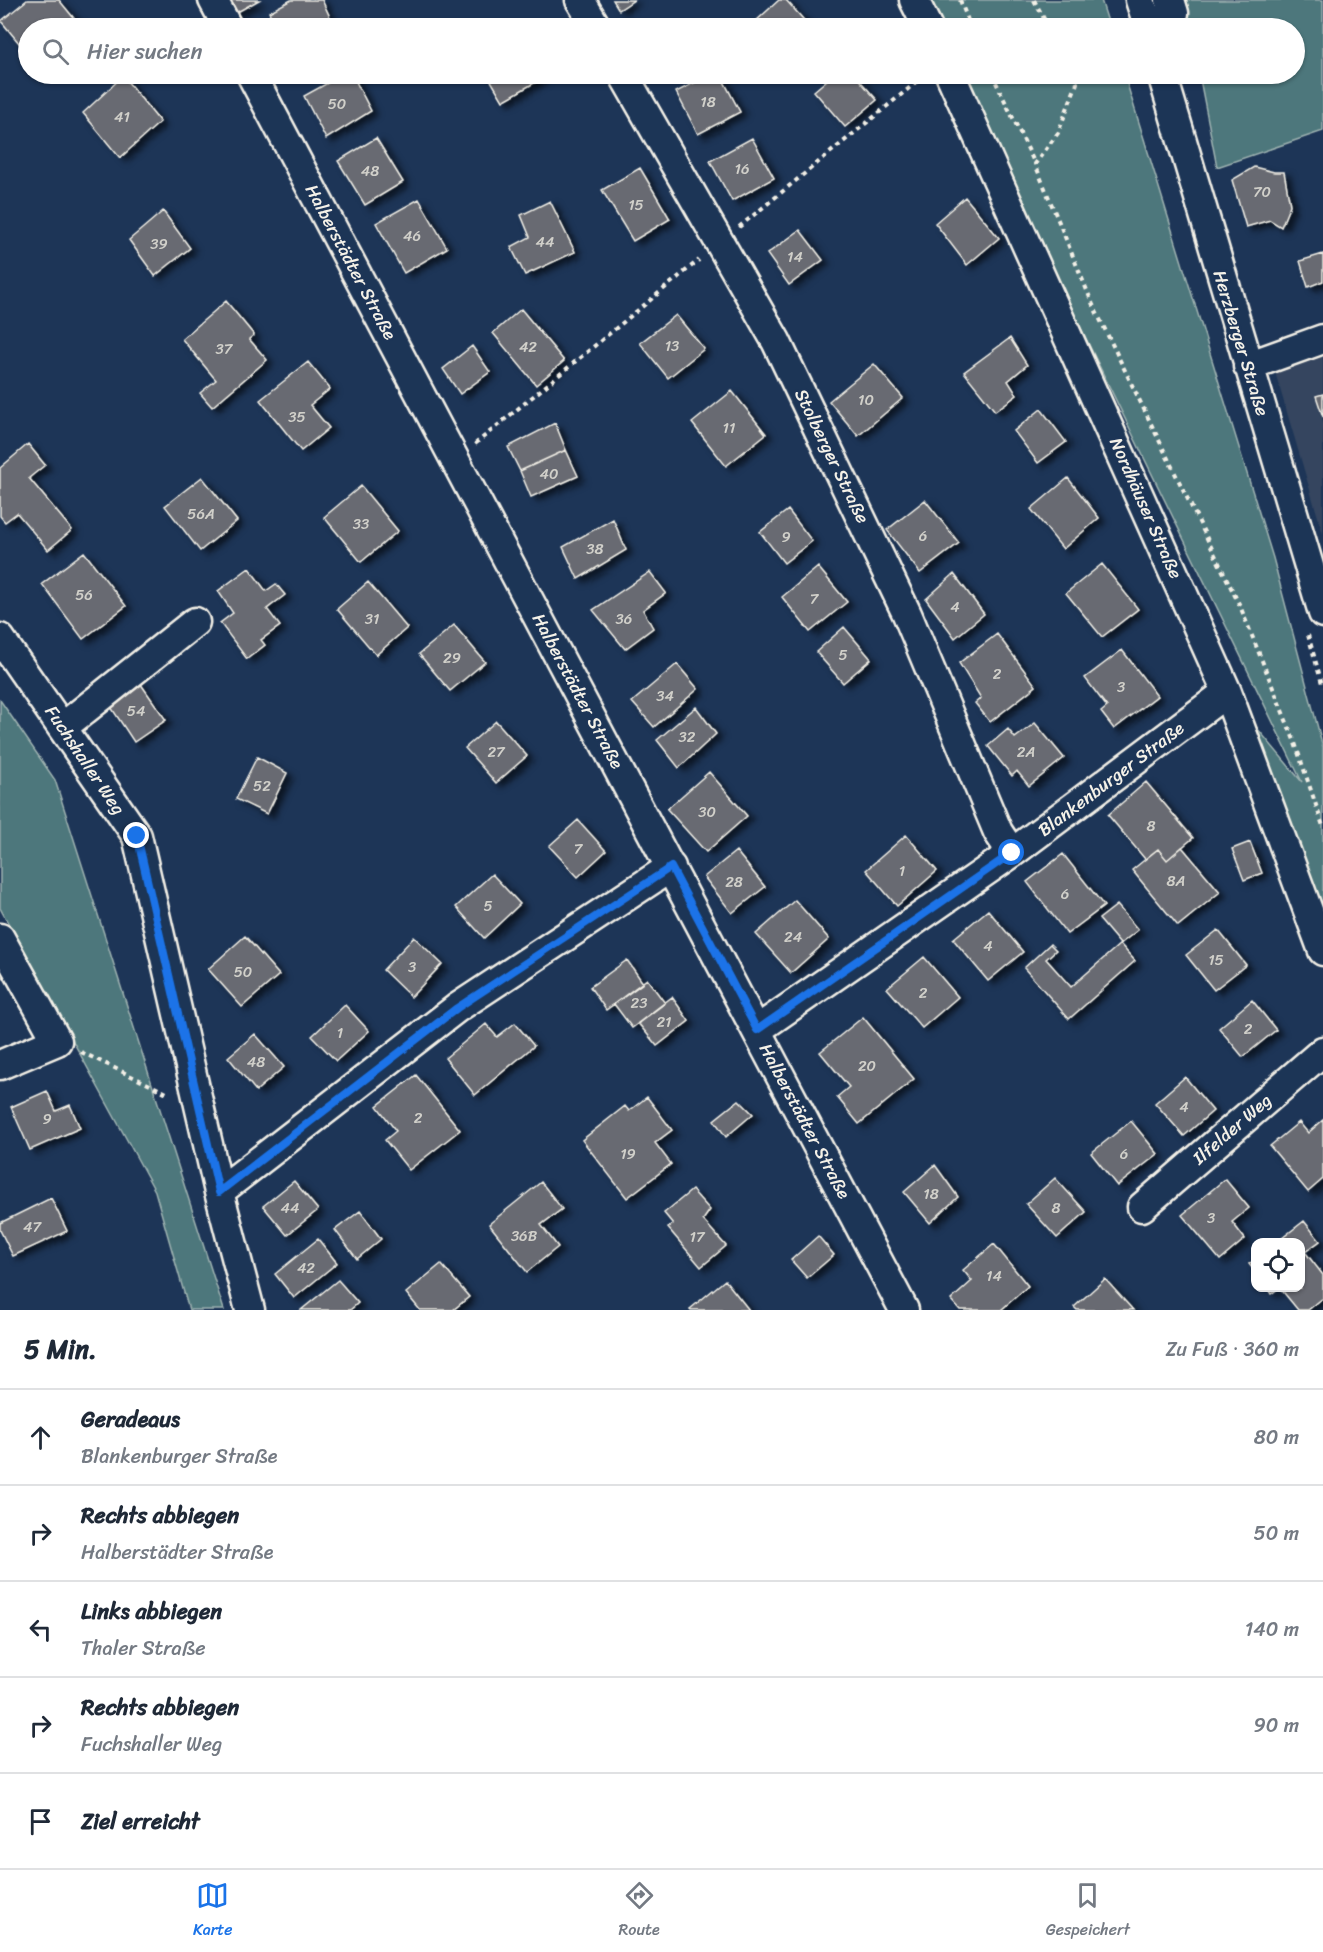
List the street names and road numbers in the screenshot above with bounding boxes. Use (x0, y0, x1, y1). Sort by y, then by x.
street label: Halberstädter Straße (296, 178, 406, 346)
street label: Herzberger Straße (1204, 266, 1278, 420)
street label: Stolberger Straße (785, 383, 879, 529)
street label: Nordhäuser Straße (1100, 432, 1192, 584)
street label: Halberstädter Straße (523, 607, 633, 775)
street label: Fuchshaller Weg (36, 698, 134, 822)
street label: Blankenburger Straße (1031, 713, 1192, 845)
street label: Halberstädter Straße (750, 1037, 860, 1205)
street label: Ilfelder Weg (1184, 1085, 1279, 1174)

